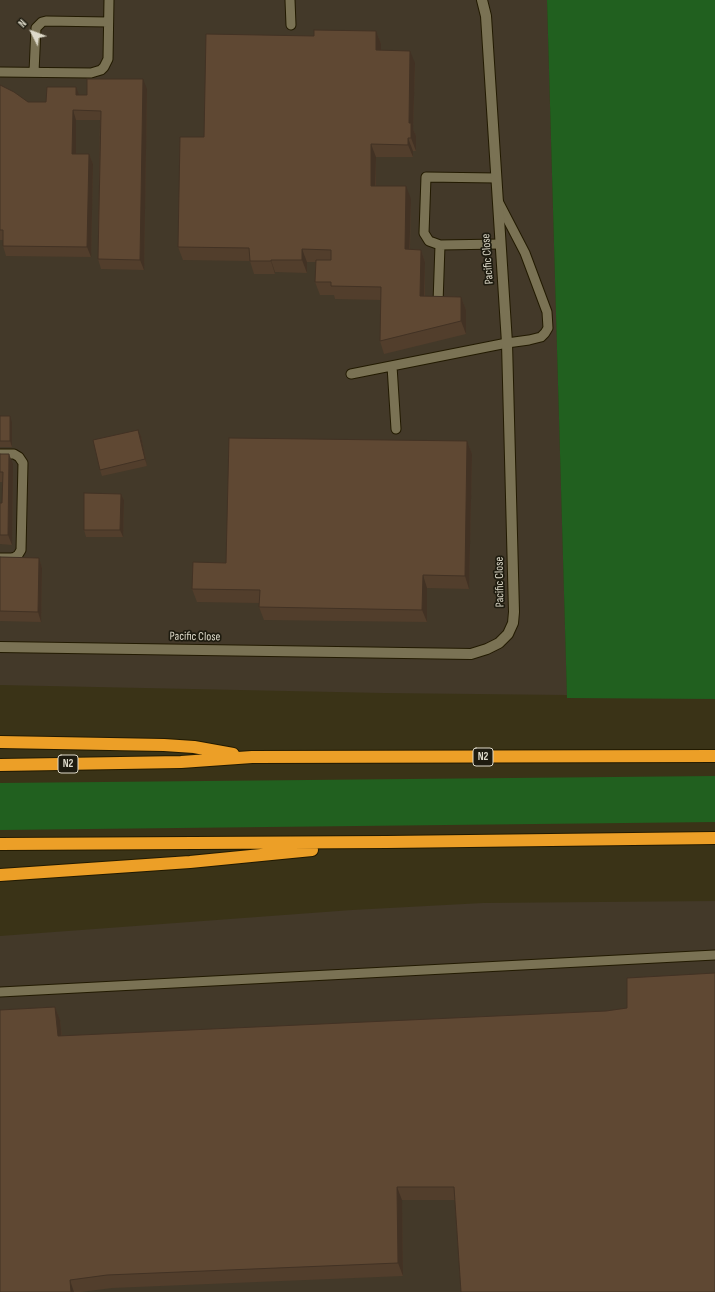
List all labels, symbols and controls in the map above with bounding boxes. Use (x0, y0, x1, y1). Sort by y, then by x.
north arrow (12, 12, 52, 52)
text: N (16, 17, 30, 30)
street label: Pacific Close (479, 233, 497, 285)
street label: Pacific Close (492, 557, 508, 607)
street label: Pacific Close (170, 629, 220, 645)
road number: N2 (473, 748, 493, 766)
road number: N2 (58, 755, 78, 773)

